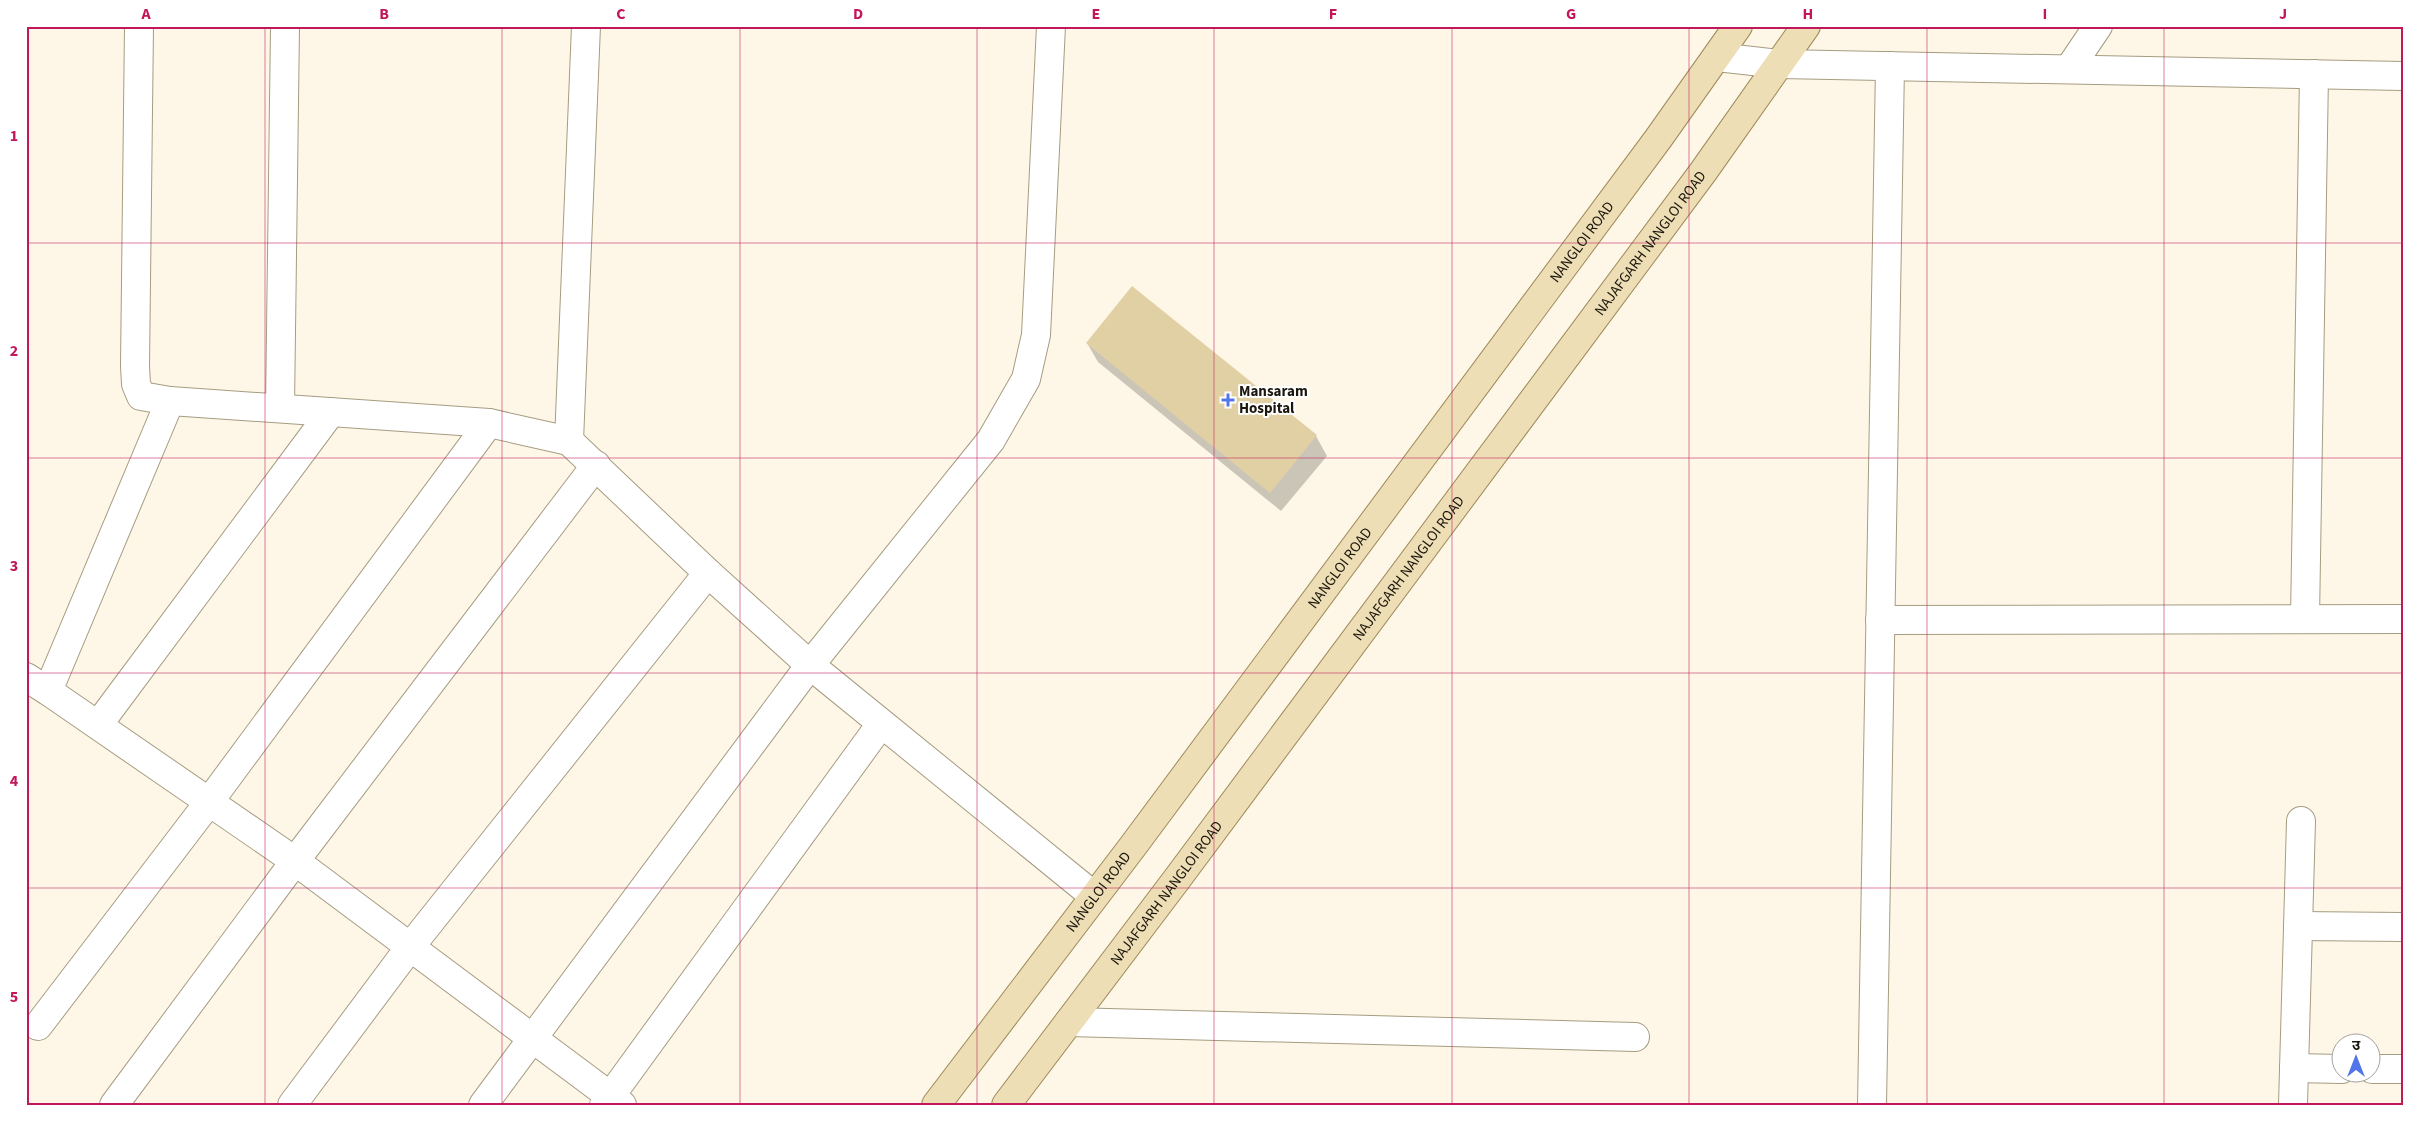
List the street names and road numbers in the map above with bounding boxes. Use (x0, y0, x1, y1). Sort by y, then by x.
street label: NAJAFGARH NANGLOI ROAD (1589, 166, 1711, 320)
street label: NANGLOI ROAD (1544, 197, 1619, 287)
street label: NAJAFGARH NANGLOI ROAD (1348, 491, 1469, 645)
street label: NANGLOI ROAD (1302, 523, 1377, 613)
street label: NAJAFGARH NANGLOI ROAD (1105, 816, 1227, 969)
street label: NANGLOI ROAD (1061, 847, 1136, 936)

